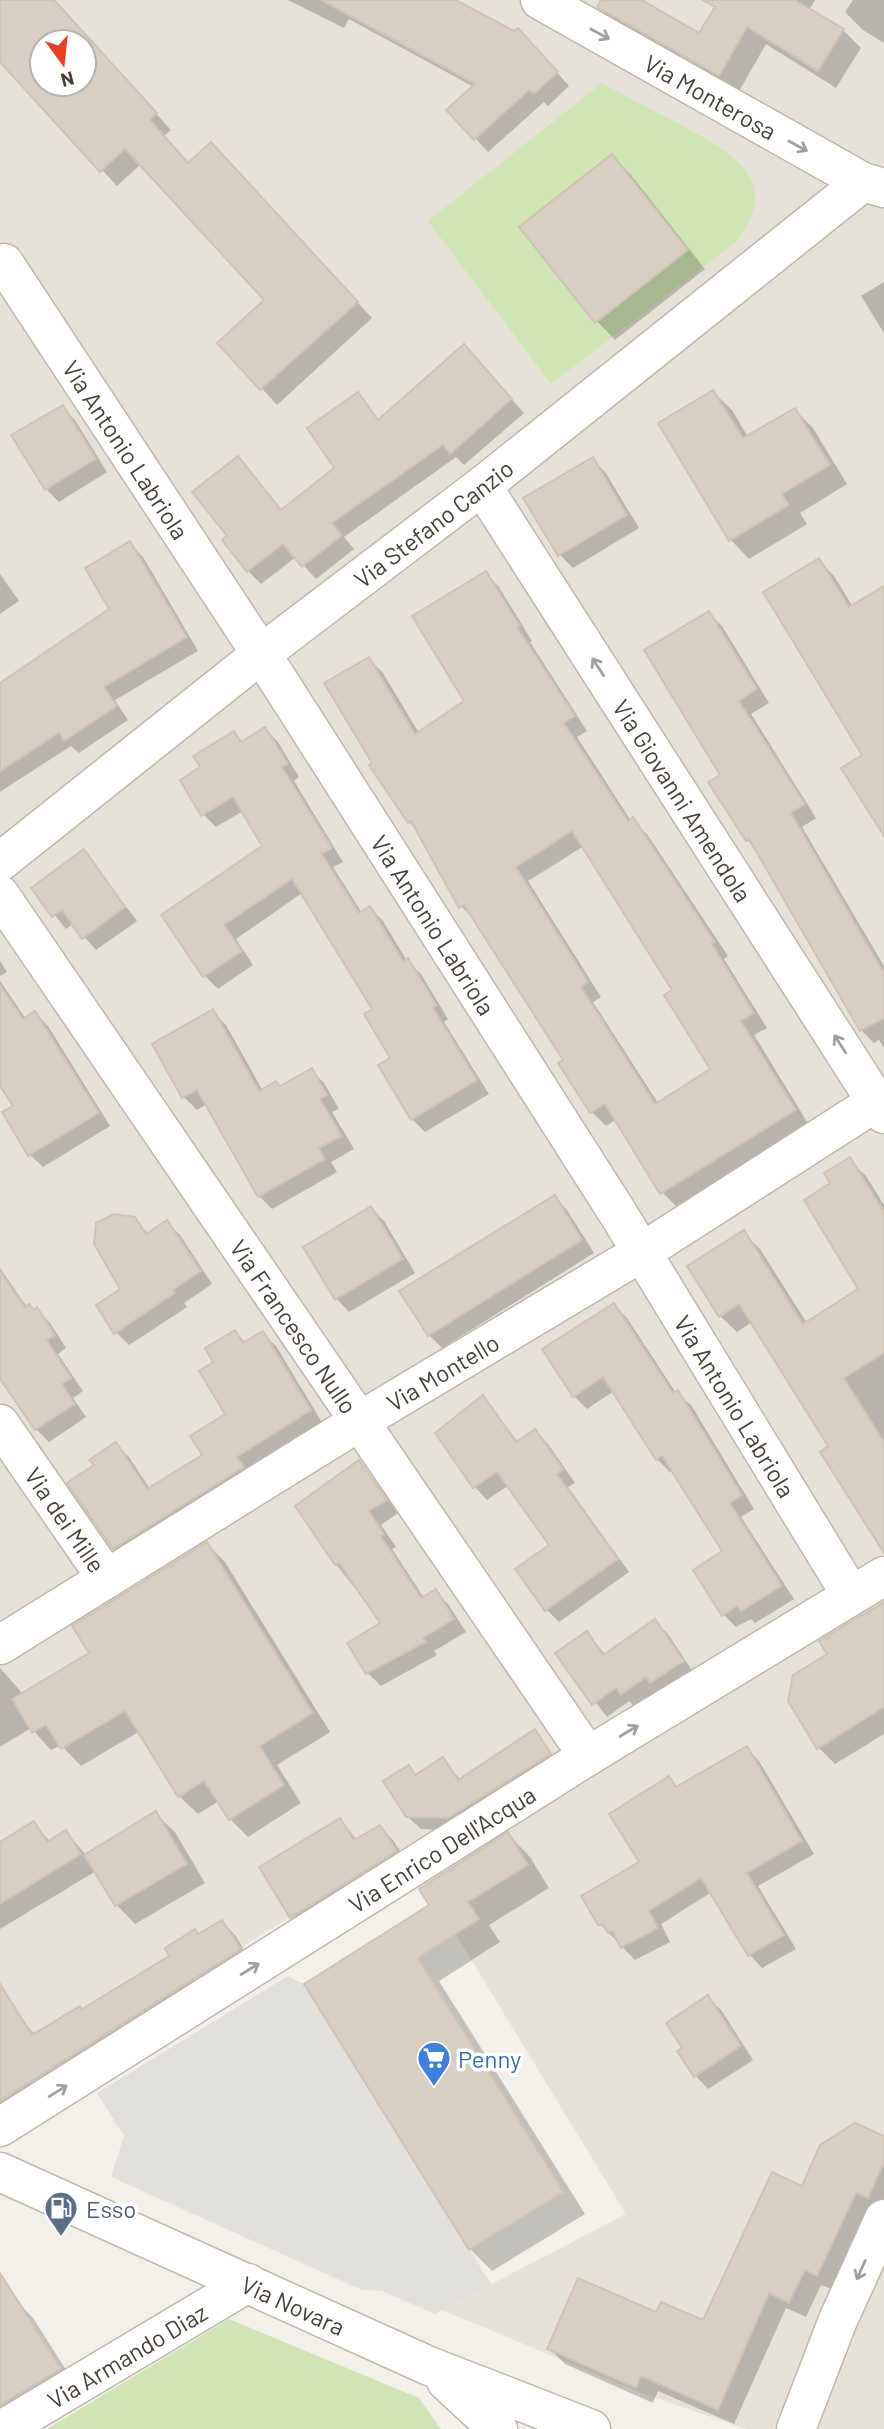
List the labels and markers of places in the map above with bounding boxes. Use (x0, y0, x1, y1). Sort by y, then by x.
supermarket icon: Penny (415, 2039, 453, 2088)
place label: Penny (458, 2044, 521, 2073)
fuel station icon: Esso (42, 2189, 80, 2238)
place label: Esso (86, 2194, 136, 2223)

